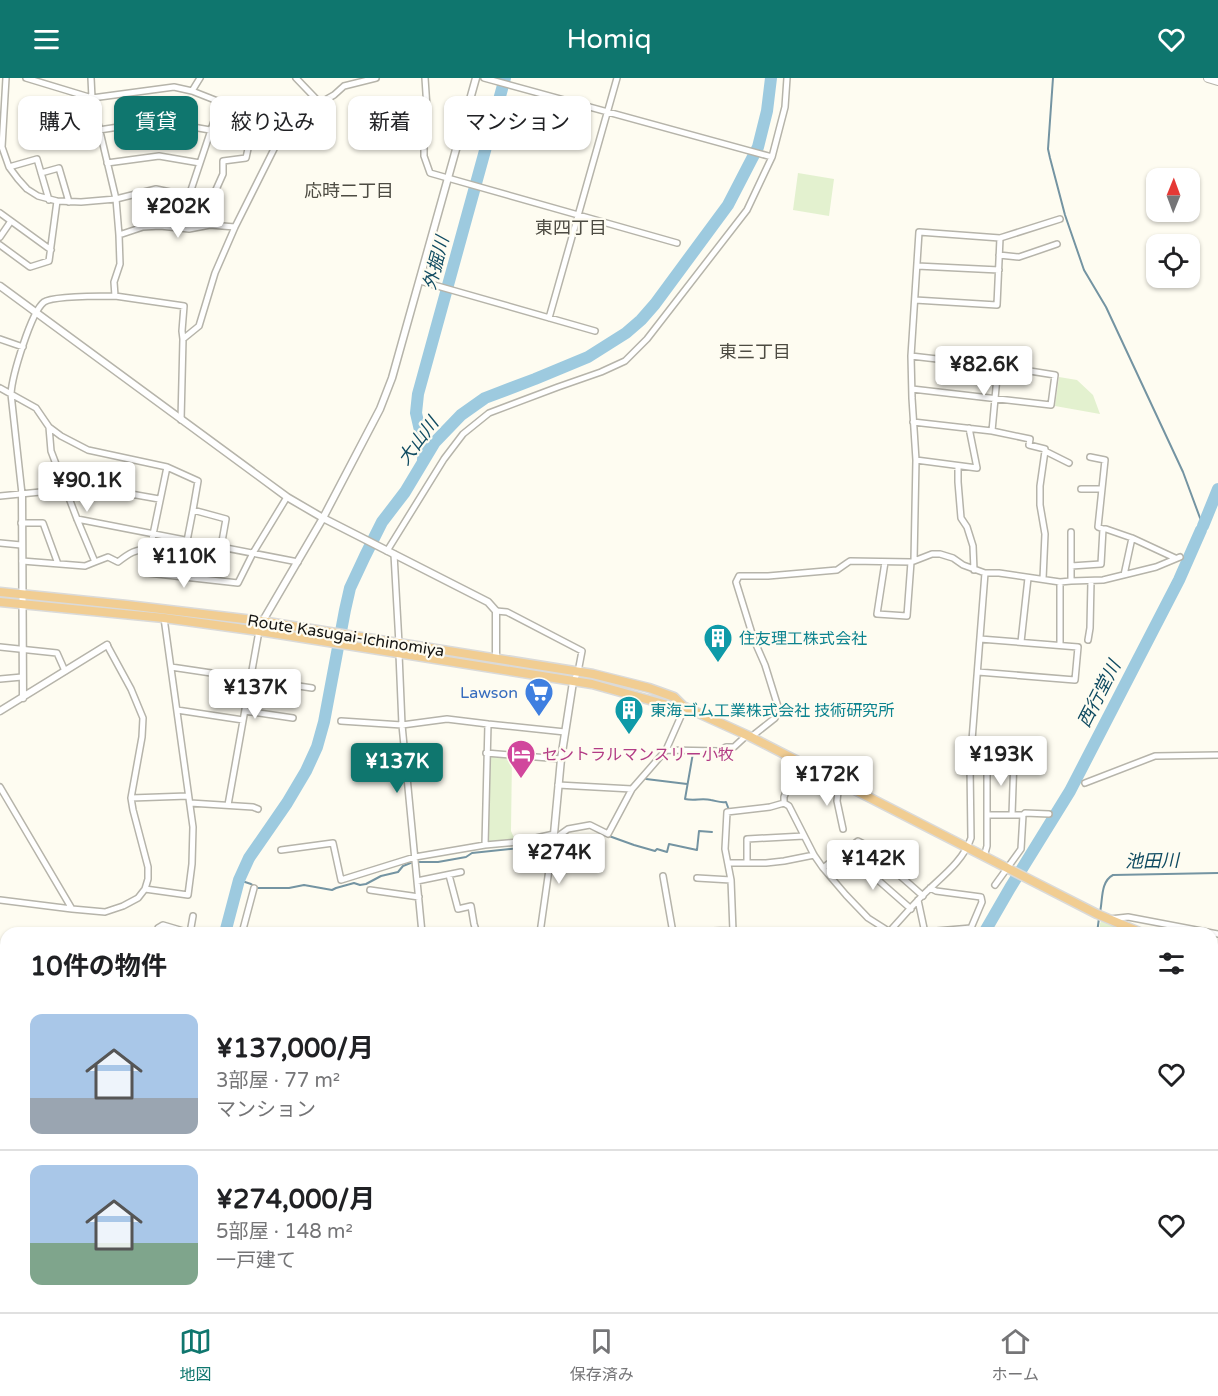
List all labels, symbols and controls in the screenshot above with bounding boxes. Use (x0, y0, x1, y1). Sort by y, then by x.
icon: menu (30, 23, 63, 56)
text: Homiq (567, 23, 651, 56)
icon: heart (1155, 23, 1188, 56)
chip: 購入 (18, 96, 102, 150)
chip: 賃貸 (114, 96, 198, 150)
chip: 絞り込み (210, 96, 336, 150)
chip: 新着 (348, 96, 432, 150)
chip: マンション (444, 96, 591, 150)
north arrow (1146, 168, 1200, 222)
map controls (1146, 168, 1200, 288)
district label: 応時二丁目 (304, 180, 394, 202)
pin: ¥202K (136, 188, 220, 239)
text: ¥202K (146, 195, 210, 219)
district label: 東四丁目 (535, 217, 607, 239)
water label: 外掘川 (418, 232, 454, 292)
button: locate (1146, 234, 1200, 288)
district label: 東三丁目 (719, 341, 791, 363)
pin: ¥82.6K (935, 346, 1033, 397)
text: ¥82.6K (949, 353, 1019, 377)
water label: 大山川 (393, 411, 444, 469)
pin: ¥90.1K (38, 462, 136, 513)
text: ¥90.1K (52, 469, 122, 493)
pin: ¥110K (142, 538, 226, 589)
text: ¥110K (152, 545, 216, 569)
street label: Route Kasugai-Ichinomiya (246, 611, 446, 661)
building icon: 住友理工株式会社 (702, 622, 734, 664)
place label: 住友理工株式会社 (739, 629, 867, 649)
water label: 西行堂川 (1073, 655, 1126, 731)
pin: ¥137K (213, 669, 297, 720)
text: ¥137K (223, 676, 287, 700)
supermarket icon: Lawson (523, 676, 555, 718)
place label: Lawson (460, 683, 518, 703)
building icon: 東海ゴム工業株式会社 技術研究所 (613, 694, 645, 736)
place label: 東海ゴム工業株式会社 技術研究所 (650, 701, 894, 721)
pin: ¥193K (959, 736, 1043, 787)
hotel icon: セントラルマンスリー小牧 (505, 738, 537, 780)
pin: ¥137K (355, 743, 439, 794)
text: ¥193K (969, 743, 1033, 767)
place label: セントラルマンスリー小牧 (542, 745, 734, 765)
text: ¥137K (365, 750, 429, 774)
pin: ¥172K (785, 756, 869, 807)
text: ¥172K (795, 763, 859, 787)
pin: ¥274K (517, 834, 601, 885)
pin: ¥142K (831, 840, 915, 891)
text: ¥274K (527, 841, 591, 865)
text: ¥142K (841, 847, 905, 871)
water label: 池田川 (1125, 849, 1181, 872)
icon: filters (1155, 947, 1188, 980)
text: 10件の物件 (30, 951, 167, 982)
text: ¥137,000/月 (216, 1033, 374, 1064)
icon: home (78, 1038, 150, 1110)
icon: heart (1155, 1058, 1188, 1091)
text: 3部屋 · 77 m² (216, 1069, 340, 1093)
text: マンション (216, 1098, 316, 1122)
text: ¥274,000/月 (216, 1184, 375, 1215)
icon: home (78, 1189, 150, 1261)
icon: heart (1155, 1209, 1188, 1242)
text: 5部屋 · 148 m² (216, 1220, 353, 1244)
text: 一戸建て (216, 1249, 296, 1273)
tab: 地図 (179, 1325, 212, 1385)
tab: 保存済み (570, 1325, 634, 1385)
tab: ホーム (992, 1325, 1039, 1385)

